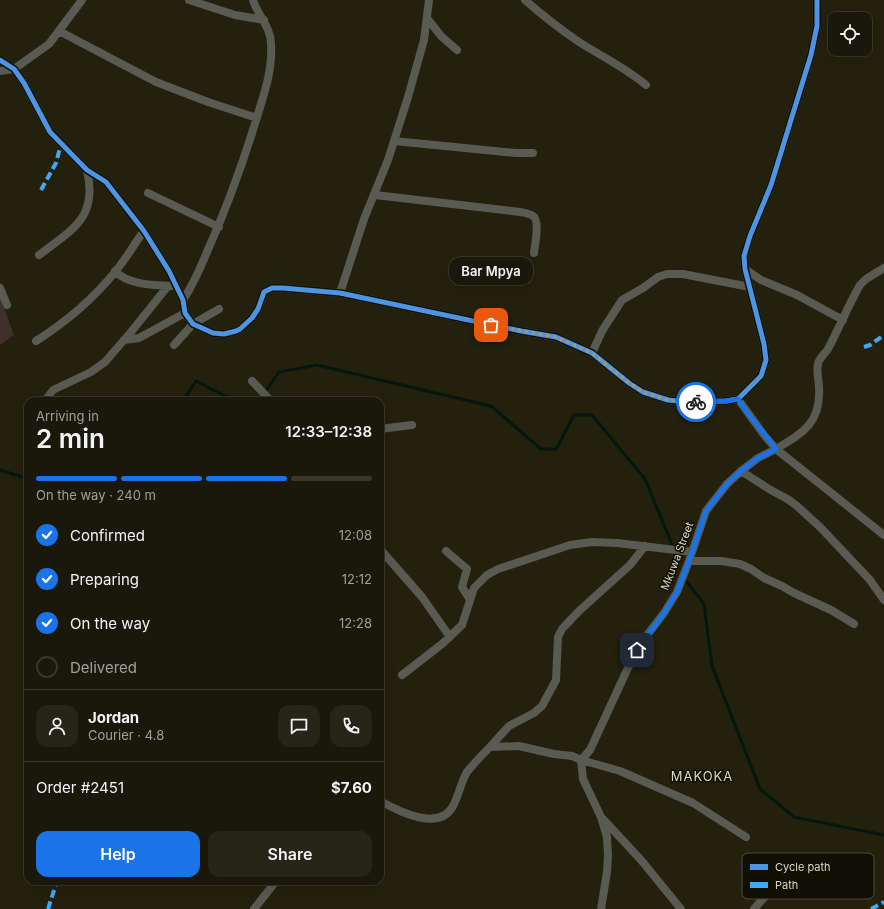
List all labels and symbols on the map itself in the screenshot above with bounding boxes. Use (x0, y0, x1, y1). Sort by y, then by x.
callout: Bar Mpya (449, 257, 533, 285)
pin (474, 308, 508, 342)
courier (676, 382, 716, 422)
street label: Mkuwa Street (658, 520, 697, 592)
pin (620, 633, 654, 667)
district label: MAKOKA (671, 768, 733, 784)
legend (742, 853, 874, 899)
text: Cycle path (775, 860, 831, 874)
text: Path (775, 878, 798, 892)

